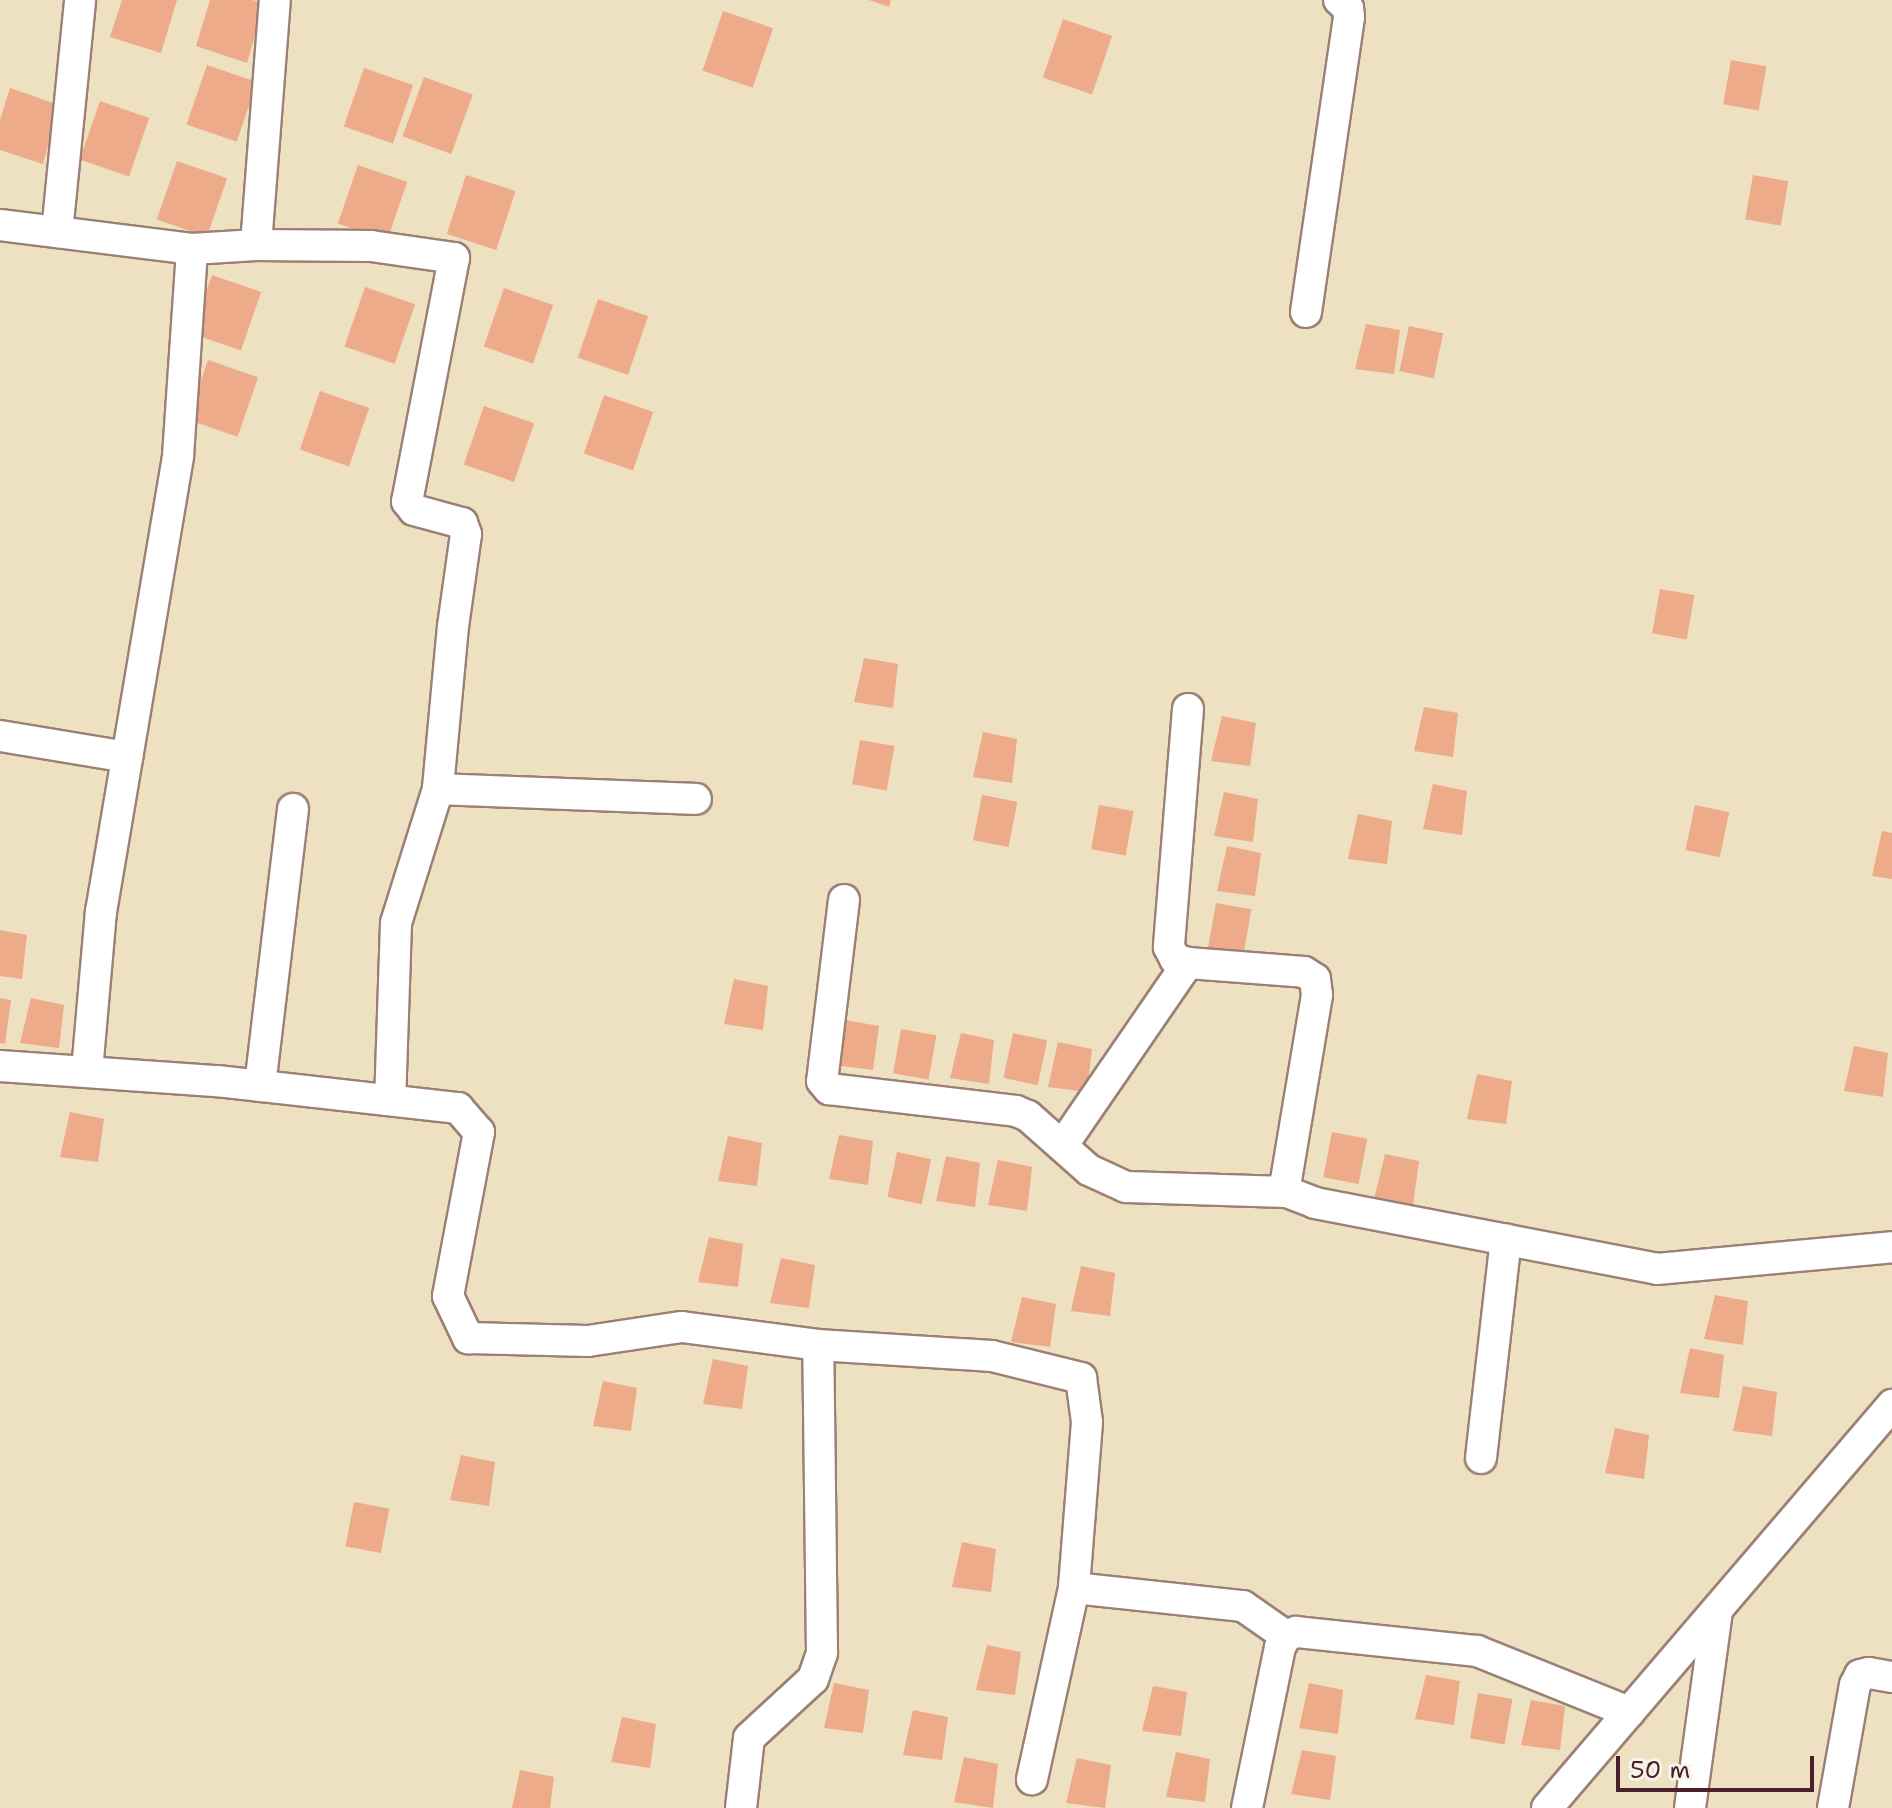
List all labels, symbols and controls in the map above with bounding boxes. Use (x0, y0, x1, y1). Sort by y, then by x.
scale bar (1620, 1740, 1818, 1790)
text: 50 m (1630, 1754, 1690, 1786)

